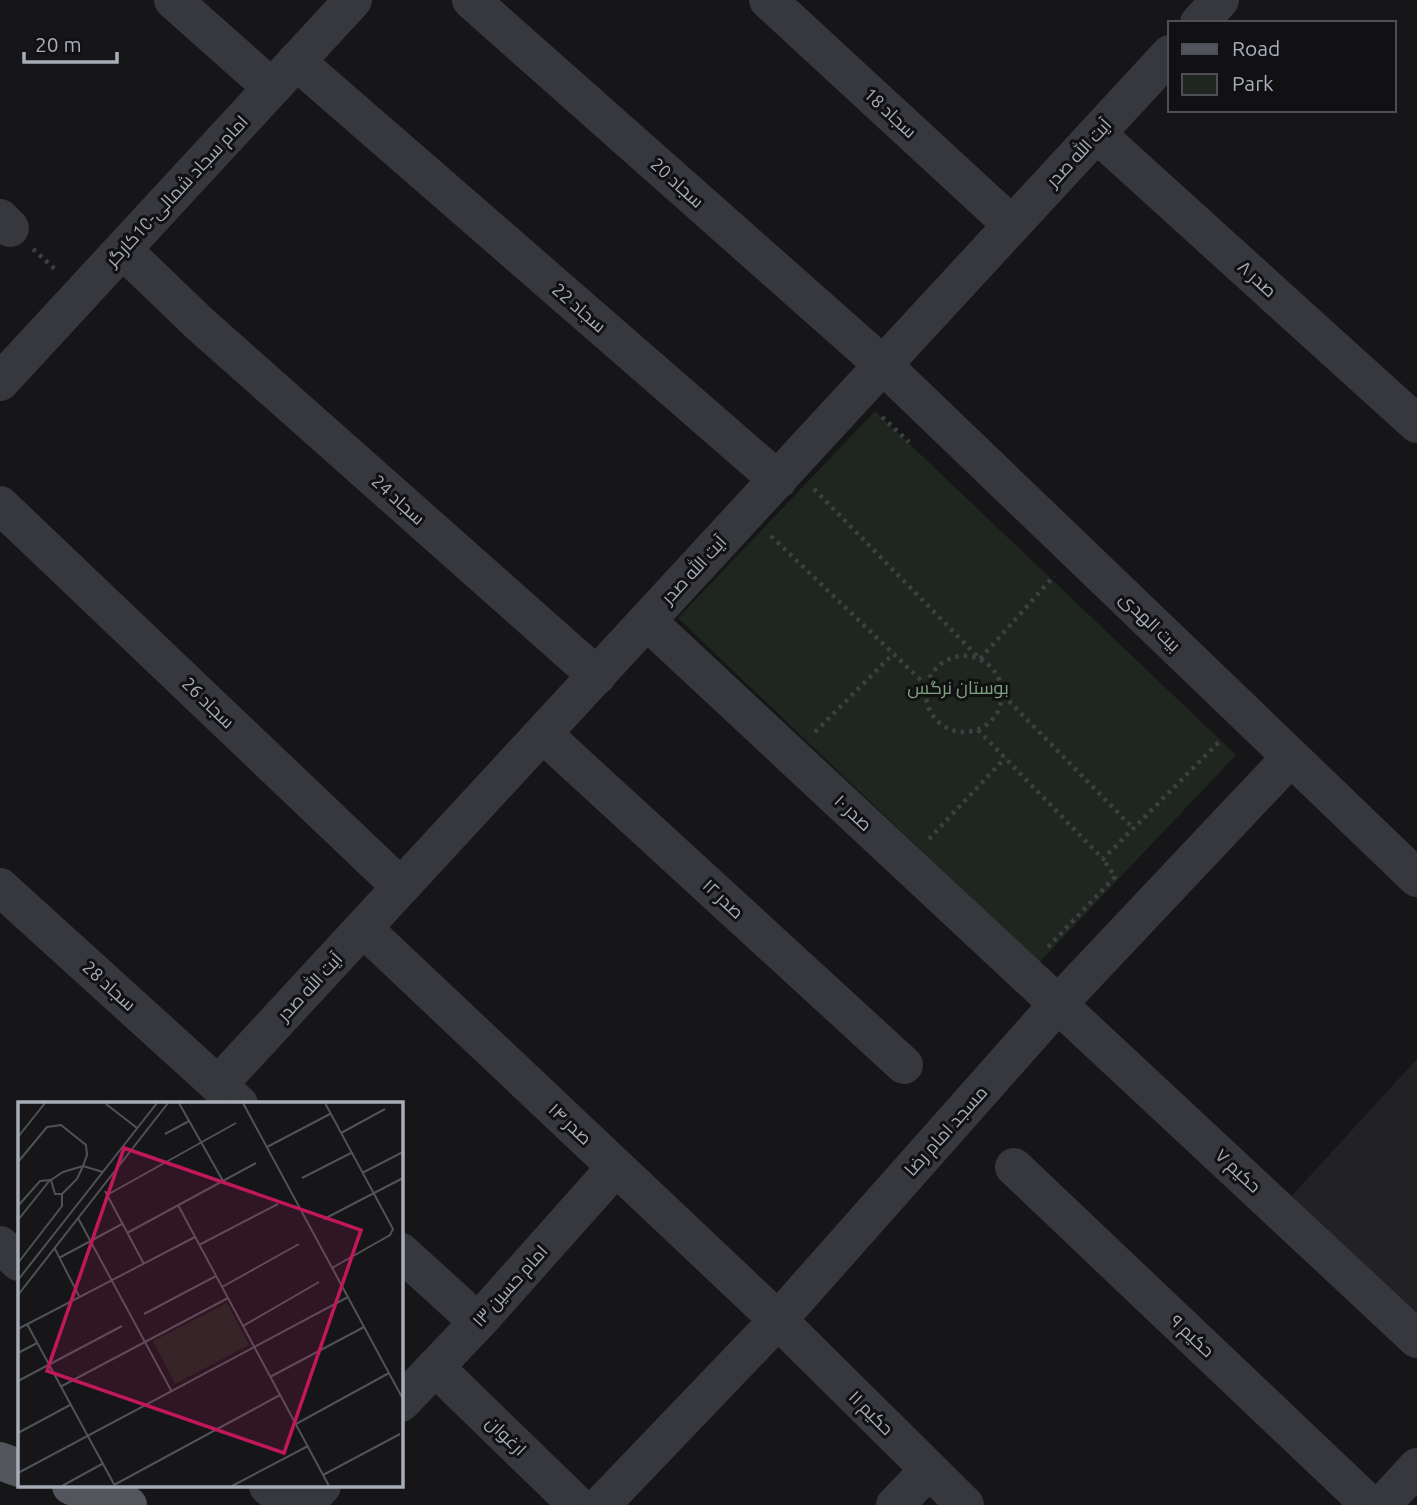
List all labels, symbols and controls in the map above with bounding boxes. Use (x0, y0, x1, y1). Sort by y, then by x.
scale bar (24, 21, 117, 65)
legend (1168, 21, 1396, 112)
text: 20 m (35, 32, 82, 56)
text: Road (1232, 36, 1280, 60)
text: Park (1232, 71, 1274, 95)
street label: سجاد 18 (860, 83, 921, 141)
street label: امام سجاد شمالی-10کارگر (101, 111, 253, 273)
street label: آیت الله صدر (1040, 113, 1116, 193)
street label: سجاد 20 (647, 153, 708, 211)
street label: صدر ۸ (1233, 256, 1281, 302)
street label: سجاد 22 (549, 279, 610, 336)
street label: سجاد 24 (368, 470, 429, 528)
street label: آیت الله صدر (655, 530, 731, 610)
street label: بیت الهدی (1115, 588, 1185, 656)
street label: سجاد 26 (179, 673, 239, 732)
park label: بوستان نرگس (907, 677, 1009, 699)
street label: صدر ۱۰ (830, 790, 876, 836)
street label: صدر ۱۲ (698, 874, 748, 924)
street label: آیت الله صدر (271, 947, 347, 1027)
street label: سجاد 28 (79, 956, 140, 1014)
street label: مسجد امام رضا (900, 1081, 993, 1181)
street label: صدر ۱۴ (544, 1099, 596, 1149)
inset map (18, 1102, 402, 1488)
street label: حکیم ۷ (1210, 1144, 1265, 1198)
street label: امام حسین ۱۳ (468, 1241, 553, 1332)
street label: حکیم ۹ (1165, 1310, 1219, 1363)
street label: حکیم ۱۱ (843, 1386, 898, 1441)
street label: ارغوان (481, 1412, 531, 1460)

